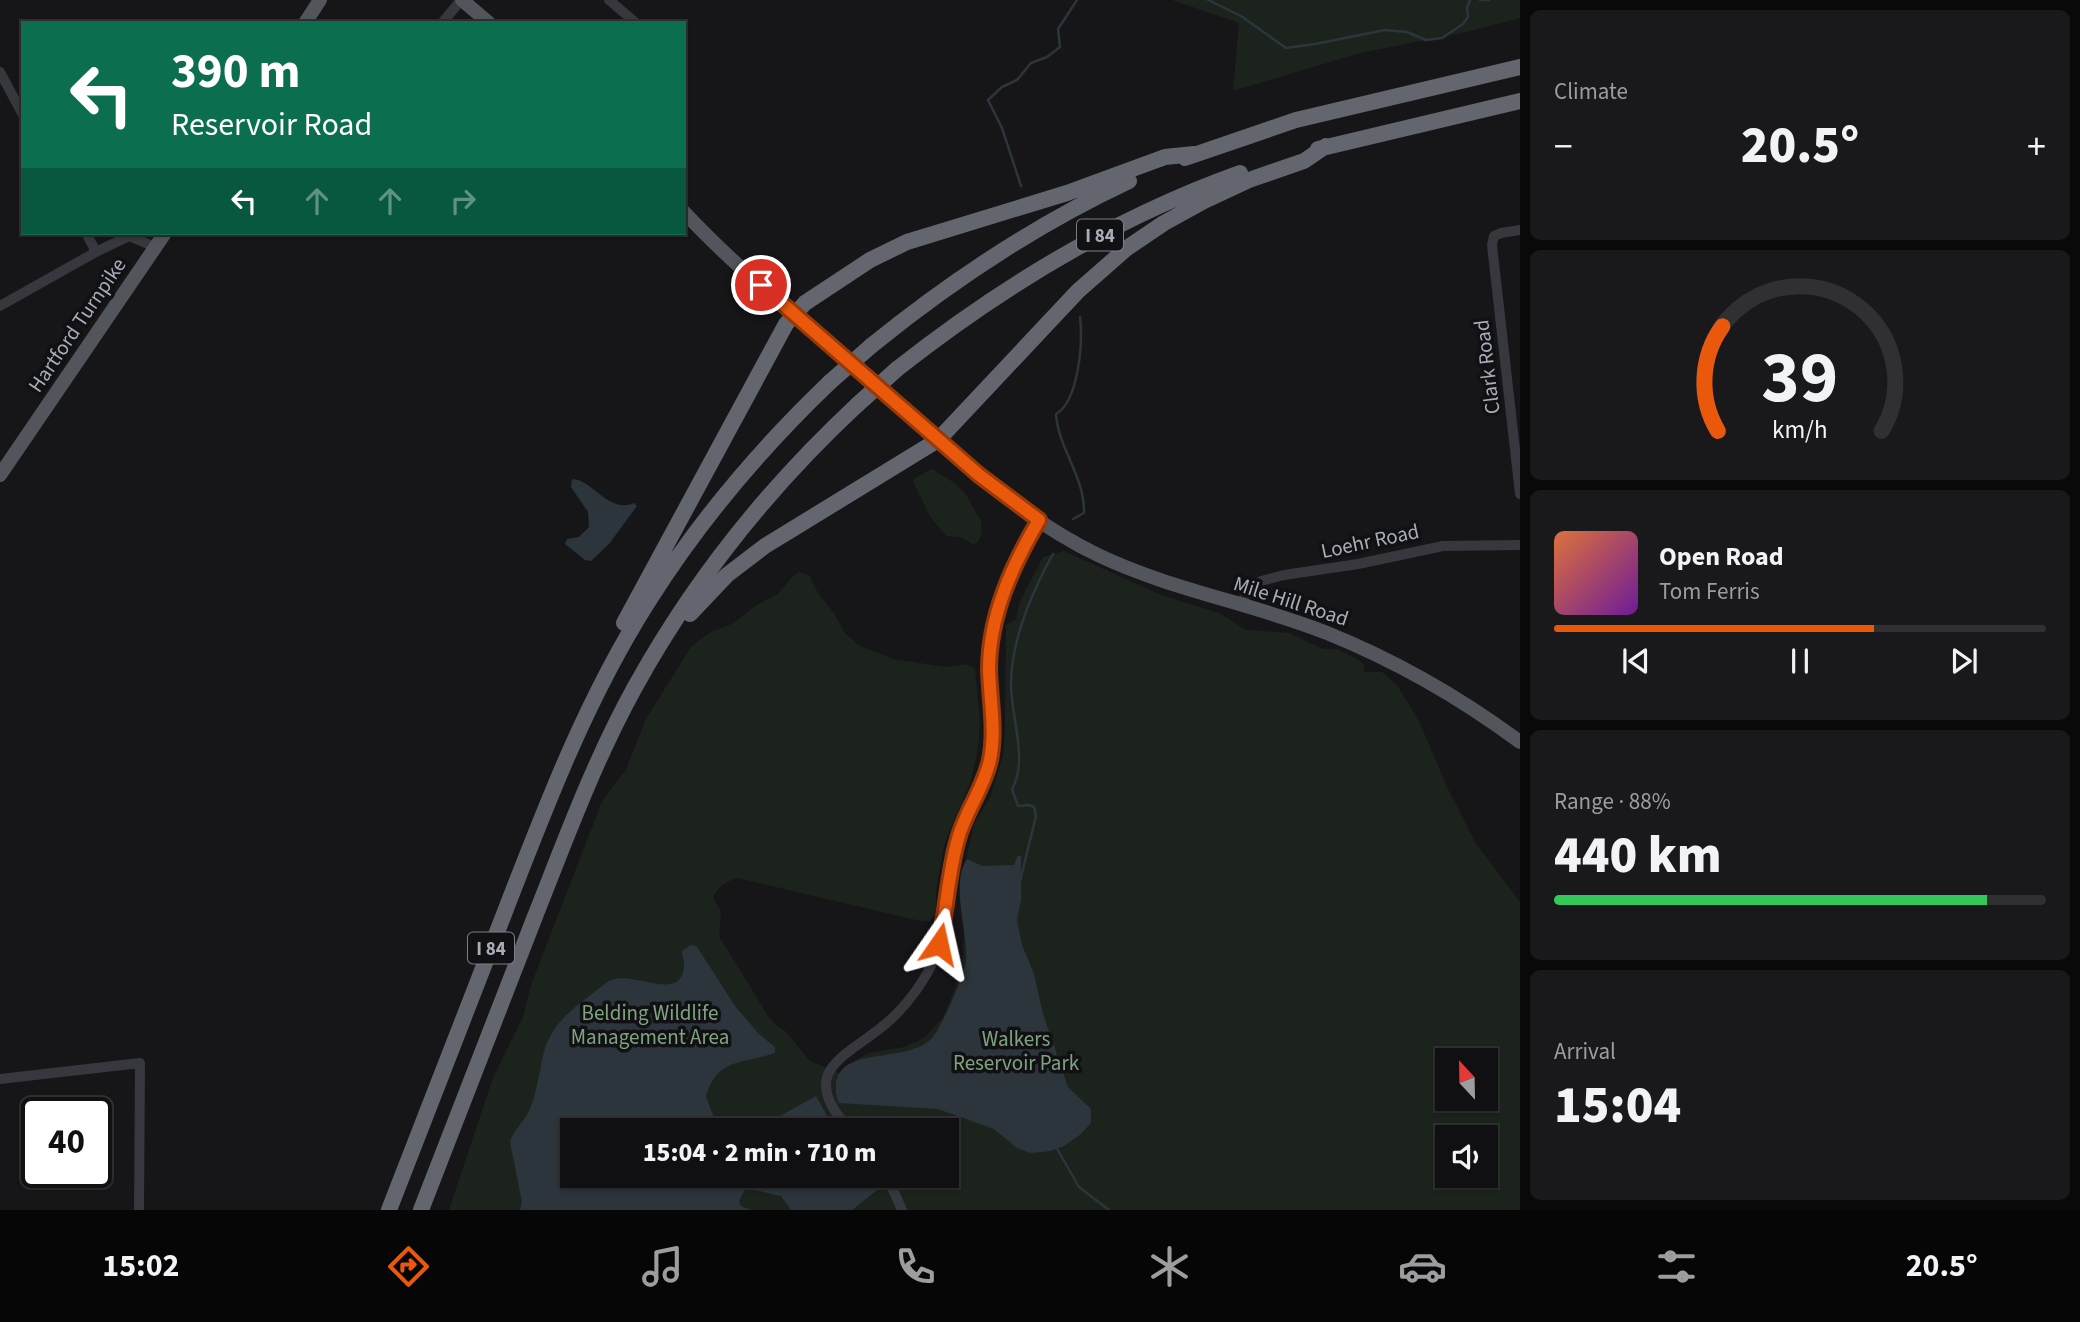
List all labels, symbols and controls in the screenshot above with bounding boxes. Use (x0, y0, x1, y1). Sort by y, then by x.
text: 390 m (171, 37, 300, 107)
icon: left (56, 49, 147, 140)
text: Climate (1554, 75, 1628, 108)
text: Reservoir Road (171, 102, 372, 148)
text: 20.5° (1741, 109, 1859, 183)
text: − (1554, 120, 1573, 174)
text: + (2027, 120, 2046, 174)
icon: left (225, 182, 263, 220)
icon: ahead (298, 182, 336, 220)
icon: ahead (371, 182, 409, 220)
icon: right (444, 182, 482, 220)
road number: I 84 (1077, 219, 1123, 250)
street label: Hartford Turnpike (21, 252, 133, 398)
pin (731, 255, 791, 315)
icon: arrive (742, 266, 780, 304)
street label: Clark Road (1466, 318, 1508, 416)
text: 39 (1762, 326, 1838, 430)
text: km/h (1772, 412, 1828, 448)
street label: Loehr Road (1318, 516, 1422, 566)
text: Open Road (1659, 538, 1784, 575)
street label: Mile Hill Road (1230, 568, 1352, 634)
text: Tom Ferris (1659, 575, 1760, 608)
icon: previous (1617, 642, 1655, 680)
icon: pause (1781, 642, 1819, 680)
icon: next (1945, 642, 1983, 680)
text: Range · 88% (1554, 785, 1671, 818)
text: 440 km (1554, 819, 1722, 893)
position arrow (902, 907, 976, 981)
road number: I 84 (468, 932, 514, 964)
park label: Belding Wildlife Management Area (571, 998, 729, 1052)
park label: Walkers Reservoir Park (953, 1024, 1080, 1078)
text: Arrival (1554, 1035, 1616, 1068)
north arrow (1435, 1048, 1498, 1111)
map controls (1435, 1048, 1498, 1188)
text: 15:04 (1554, 1069, 1681, 1143)
speed limit sign: 40 (21, 1097, 112, 1188)
button: sound (1435, 1125, 1498, 1188)
text: 15:04 · 2 min · 710 m (643, 1134, 876, 1171)
icon: directions (384, 1242, 433, 1291)
icon: music (638, 1242, 687, 1291)
icon: phone (891, 1242, 940, 1291)
icon: climate (1145, 1242, 1194, 1291)
icon: car (1398, 1242, 1447, 1291)
icon: filters (1652, 1242, 1701, 1291)
text: 15:02 (102, 1243, 179, 1289)
text: 20.5° (1906, 1243, 1978, 1289)

